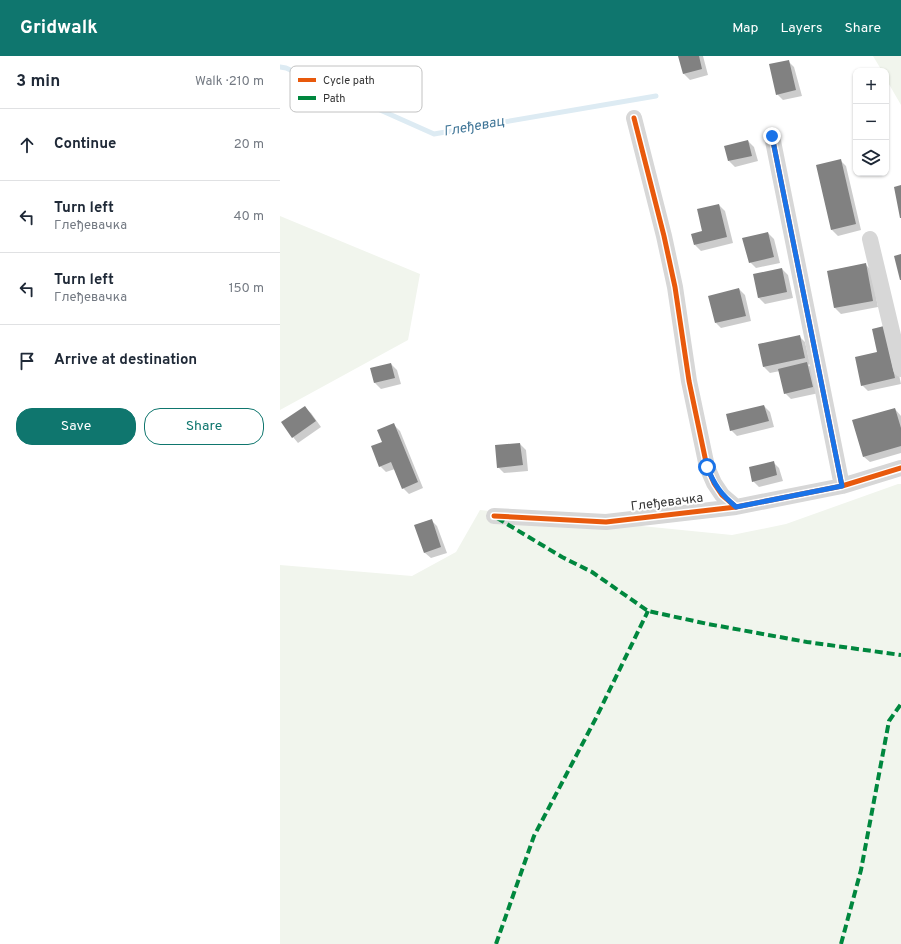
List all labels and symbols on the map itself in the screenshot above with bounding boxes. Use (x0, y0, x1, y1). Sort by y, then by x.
legend (290, 66, 422, 112)
text: Cycle path (323, 74, 375, 88)
text: Path (323, 92, 345, 106)
water label: Глеђевац (442, 113, 506, 141)
route end (763, 127, 781, 145)
route start (698, 458, 716, 476)
street label: Глеђевачка (630, 491, 704, 515)

